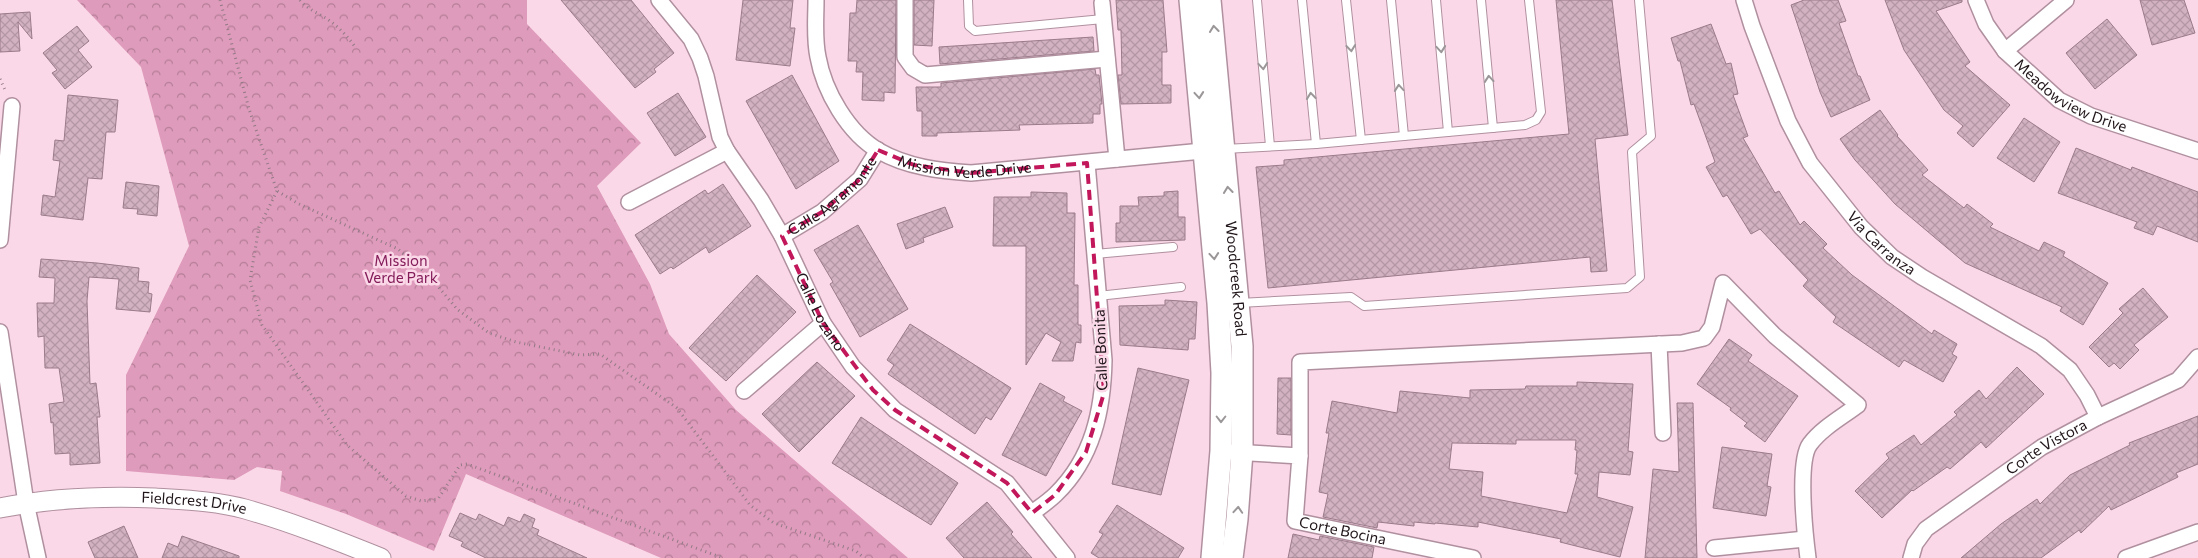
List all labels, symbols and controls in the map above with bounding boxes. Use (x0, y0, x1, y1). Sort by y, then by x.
one-way arrow (1209, 24, 1220, 32)
one-way arrow (1345, 45, 1356, 53)
one-way arrow (1435, 45, 1446, 53)
street label: Meadowview Drive (2011, 54, 2130, 135)
one-way arrow (1257, 62, 1268, 70)
one-way arrow (1484, 75, 1495, 83)
one-way arrow (1394, 83, 1405, 91)
one-way arrow (1193, 91, 1204, 99)
one-way arrow (1306, 92, 1317, 100)
street label: Mission Verde Drive (896, 151, 1032, 181)
street label: Calle Agramonte (784, 153, 880, 239)
one-way arrow (1223, 186, 1234, 194)
street label: Via Carranza (1844, 207, 1919, 278)
street label: Woodcreek Road (1222, 220, 1251, 337)
park label: Mission Verde Park (364, 251, 438, 286)
one-way arrow (1208, 253, 1219, 261)
street label: Calle Lozano (792, 269, 849, 354)
street label: Calle Bonita (1090, 309, 1110, 391)
one-way arrow (1216, 415, 1226, 423)
street label: Corte Vistora (2002, 415, 2090, 478)
street label: Fieldcrest Drive (141, 488, 249, 517)
one-way arrow (1232, 505, 1243, 513)
street label: Corte Bocina (1298, 512, 1388, 548)

